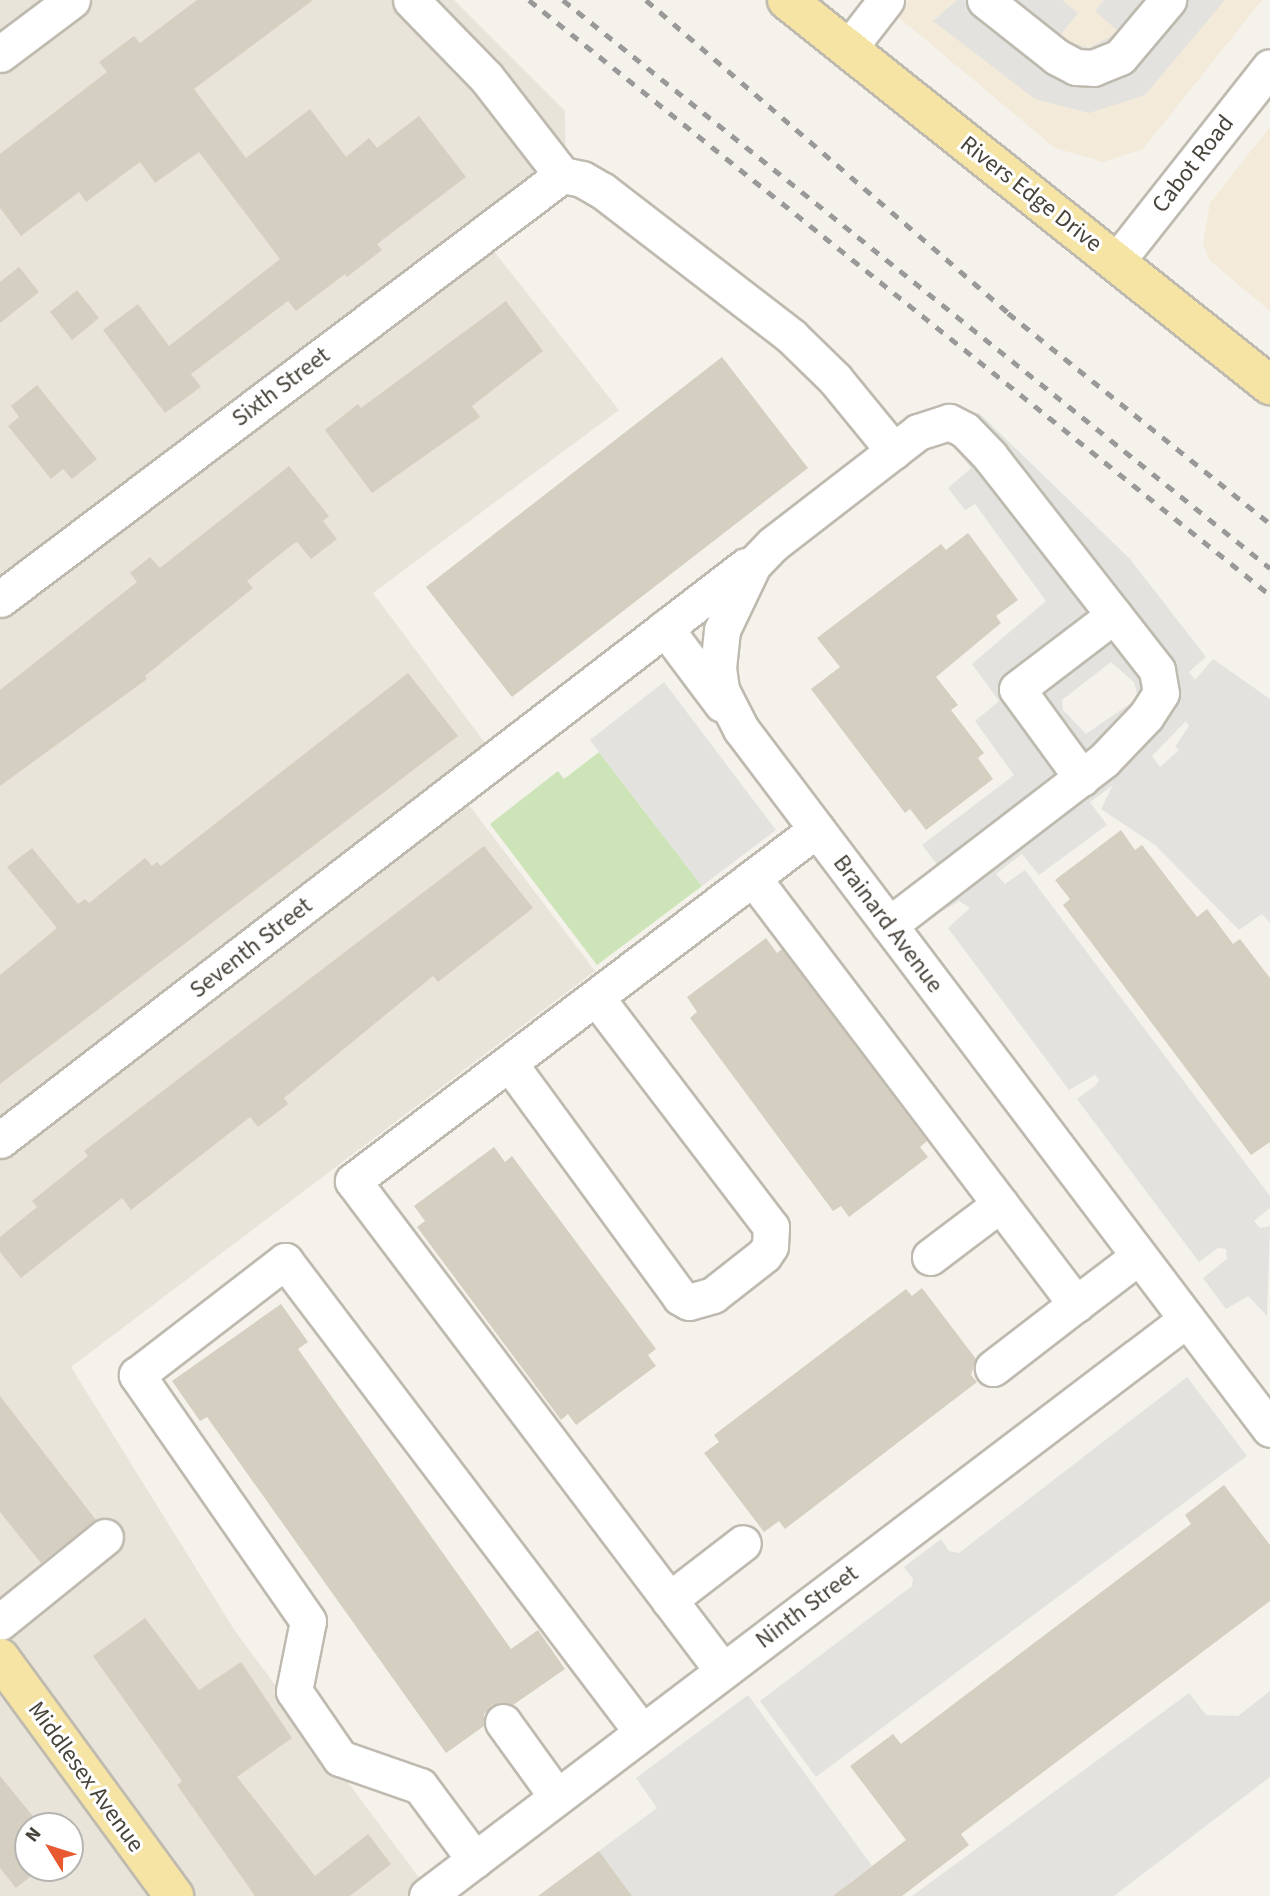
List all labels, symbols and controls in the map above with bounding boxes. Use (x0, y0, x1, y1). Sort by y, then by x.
street label: Cabot Road (1146, 109, 1240, 219)
street label: Rivers Edge Drive (954, 130, 1108, 258)
street label: Sixth Street (226, 341, 336, 433)
street label: Brainard Avenue (827, 849, 949, 999)
street label: Seventh Street (184, 891, 318, 1005)
street label: Ninth Street (750, 1559, 864, 1655)
street label: Middlesex Avenue (22, 1696, 150, 1858)
north arrow (14, 1812, 84, 1882)
text: N (19, 1822, 48, 1848)

